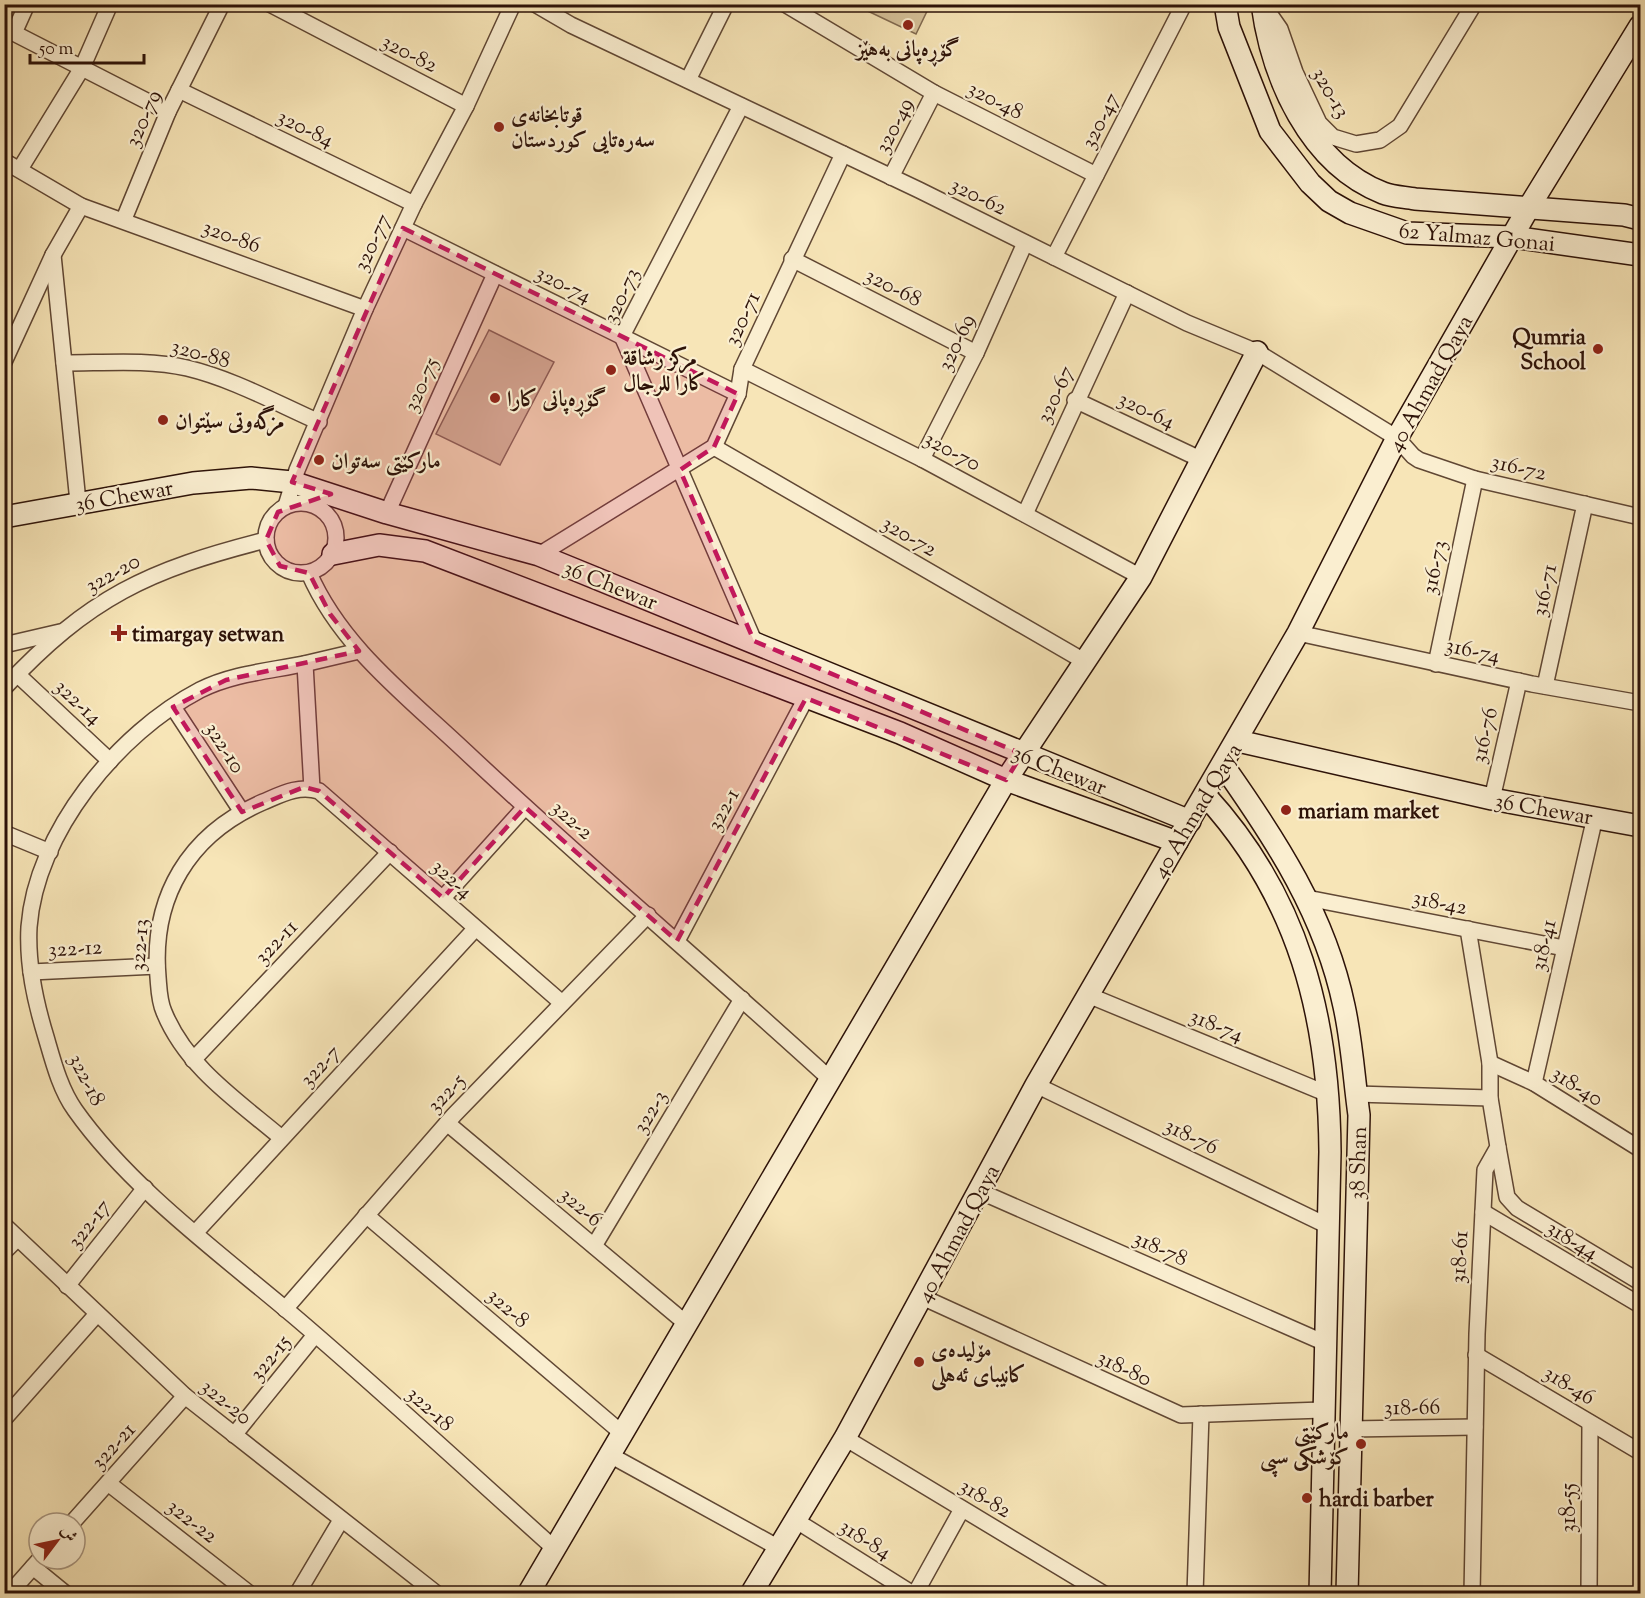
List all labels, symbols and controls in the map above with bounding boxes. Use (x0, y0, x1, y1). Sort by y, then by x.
marker: گۆڕەپانی بەهێز (901, 18, 915, 32)
scale bar (30, 27, 144, 65)
street label: 320-82 (375, 27, 442, 82)
place label: گۆڕەپانی بەهێز (853, 35, 960, 67)
text: 50 m (38, 37, 74, 63)
street label: 320-13 (1302, 62, 1357, 125)
street label: 320-48 (961, 74, 1028, 129)
street label: 320-79 (118, 85, 171, 153)
street label: 320-47 (1074, 88, 1129, 155)
street label: 320-49 (868, 93, 923, 160)
place label: قوتابخانەی سەرەتایی کوردستان (511, 101, 655, 158)
street label: 320-84 (271, 102, 339, 157)
marker: قوتابخانەی سەرەتایی کوردستان (492, 120, 506, 134)
street label: 320-62 (944, 170, 1011, 225)
street label: 320-77 (346, 209, 401, 277)
street label: 320-86 (197, 212, 265, 263)
street label: 62 Yalmaz Gonai (1397, 216, 1556, 262)
street label: 320-74 (529, 258, 596, 313)
street label: 320-68 (859, 261, 927, 317)
street label: 320-73 (596, 263, 650, 329)
street label: 320-71 (717, 286, 770, 352)
street label: 320-69 (931, 309, 985, 377)
street label: 40 Ahmad Qaya (1381, 310, 1483, 459)
place label: Qumria School (1512, 323, 1587, 380)
street label: 320-88 (167, 332, 233, 378)
marker: Qumria School (1591, 342, 1605, 356)
place label: مركز رشاقة كارا للرجال (623, 344, 706, 401)
street label: 320-75 (397, 352, 449, 418)
street label: 320-67 (1029, 361, 1084, 429)
marker: مركز رشاقة كارا للرجال (604, 363, 618, 377)
place label: گۆڕەپانی کارا (507, 385, 607, 417)
street label: 320-64 (1112, 385, 1180, 439)
marker: گۆڕەپانی کارا (488, 391, 502, 405)
place label: مزگەوتی سێتوان (175, 404, 284, 439)
marker: مزگەوتی سێتوان (156, 413, 170, 427)
street label: 320-70 (917, 424, 986, 481)
place label: مارکێتی سەتوان (331, 447, 441, 479)
street label: 316-72 (1487, 447, 1549, 491)
marker: مارکێتی سەتوان (312, 453, 326, 467)
street label: 36 Chewar (73, 474, 176, 522)
street label: 320-72 (875, 509, 942, 566)
street label: 316-73 (1415, 538, 1457, 598)
street label: 322-20 (80, 546, 147, 603)
street label: 36 Chewar (558, 553, 662, 620)
street label: 316-71 (1525, 561, 1567, 620)
place label: timargay setwan (132, 620, 284, 652)
marker: timargay setwan (110, 624, 128, 642)
street label: 316-74 (1442, 631, 1503, 673)
street label: 322-14 (46, 673, 108, 734)
street label: 316-76 (1464, 704, 1508, 767)
street label: 322-10 (195, 717, 252, 781)
street label: 36 Chewar (1007, 738, 1111, 805)
street label: 40 Ahmad Qaya (1146, 738, 1252, 885)
street label: 322-1 (700, 783, 749, 837)
street label: 36 Chewar (1492, 787, 1595, 835)
street label: 322-2 (543, 794, 599, 849)
place label: mariam market (1298, 797, 1439, 829)
marker: mariam market (1279, 803, 1293, 817)
street label: 322-4 (423, 853, 479, 908)
street label: 318-42 (1409, 883, 1470, 925)
street label: 322-11 (248, 913, 307, 973)
street label: 318-41 (1523, 916, 1567, 975)
street label: 322-13 (123, 918, 159, 973)
street label: 322-12 (47, 933, 103, 967)
street label: 318-74 (1184, 1002, 1248, 1052)
street label: 322-7 (293, 1039, 349, 1096)
street label: 322-18 (59, 1048, 112, 1112)
street label: 318-40 (1544, 1059, 1609, 1116)
street label: 322-5 (420, 1067, 474, 1121)
street label: 322-3 (626, 1085, 677, 1140)
street label: 318-76 (1158, 1111, 1223, 1165)
street label: 38 Shan (1343, 1126, 1377, 1201)
street label: 40 Ahmad Qaya (910, 1160, 1010, 1309)
street label: 322-6 (551, 1181, 609, 1236)
street label: 322-17 (61, 1193, 120, 1256)
street label: 318-44 (1539, 1213, 1604, 1270)
street label: 318-78 (1127, 1224, 1192, 1276)
street label: 318-61 (1444, 1229, 1478, 1284)
street label: 322-8 (478, 1281, 536, 1337)
street label: 322-15 (243, 1328, 300, 1389)
place label: مۆلیدەی کانیبای ئەهلی (930, 1336, 1026, 1393)
street label: 318-80 (1091, 1343, 1157, 1396)
marker: مۆلیدەی کانیبای ئەهلی (912, 1355, 926, 1369)
street label: 318-46 (1536, 1359, 1601, 1415)
street label: 322-20 (192, 1372, 258, 1434)
street label: 322-18 (398, 1380, 460, 1441)
street label: 318-66 (1383, 1393, 1441, 1425)
street label: 322-21 (84, 1416, 145, 1478)
place label: مارکێتی کۆشکی سپی (1260, 1418, 1349, 1478)
marker: مارکێتی کۆشکی سپی (1354, 1437, 1368, 1451)
street label: 318-82 (952, 1471, 1017, 1528)
street label: 318-55 (1554, 1482, 1586, 1533)
place label: hardi barber (1319, 1485, 1435, 1517)
marker: hardi barber (1300, 1491, 1314, 1505)
street label: 322-22 (159, 1492, 224, 1553)
north arrow (27, 1511, 87, 1571)
street label: 318-84 (832, 1512, 897, 1569)
text: ش (54, 1522, 82, 1547)

